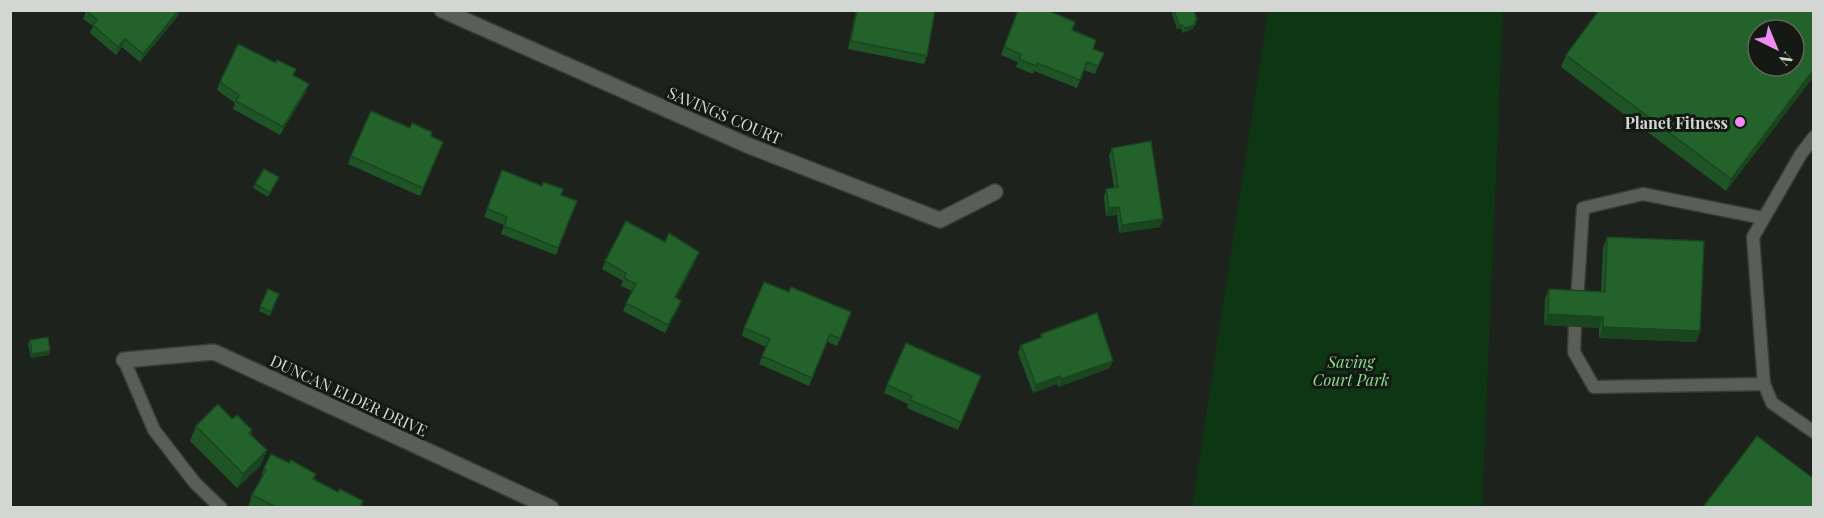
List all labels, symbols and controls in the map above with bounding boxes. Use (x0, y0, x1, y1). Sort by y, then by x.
north arrow (1746, 18, 1806, 78)
text: N (1775, 48, 1798, 71)
street label: SAVINGS COURT (665, 81, 785, 149)
place label: Planet Fitness (1625, 112, 1728, 133)
marker: Planet Fitness (1733, 115, 1747, 129)
street label: DUNCAN ELDER DRIVE (267, 349, 431, 441)
park label: Saving Court Park (1313, 351, 1389, 390)

